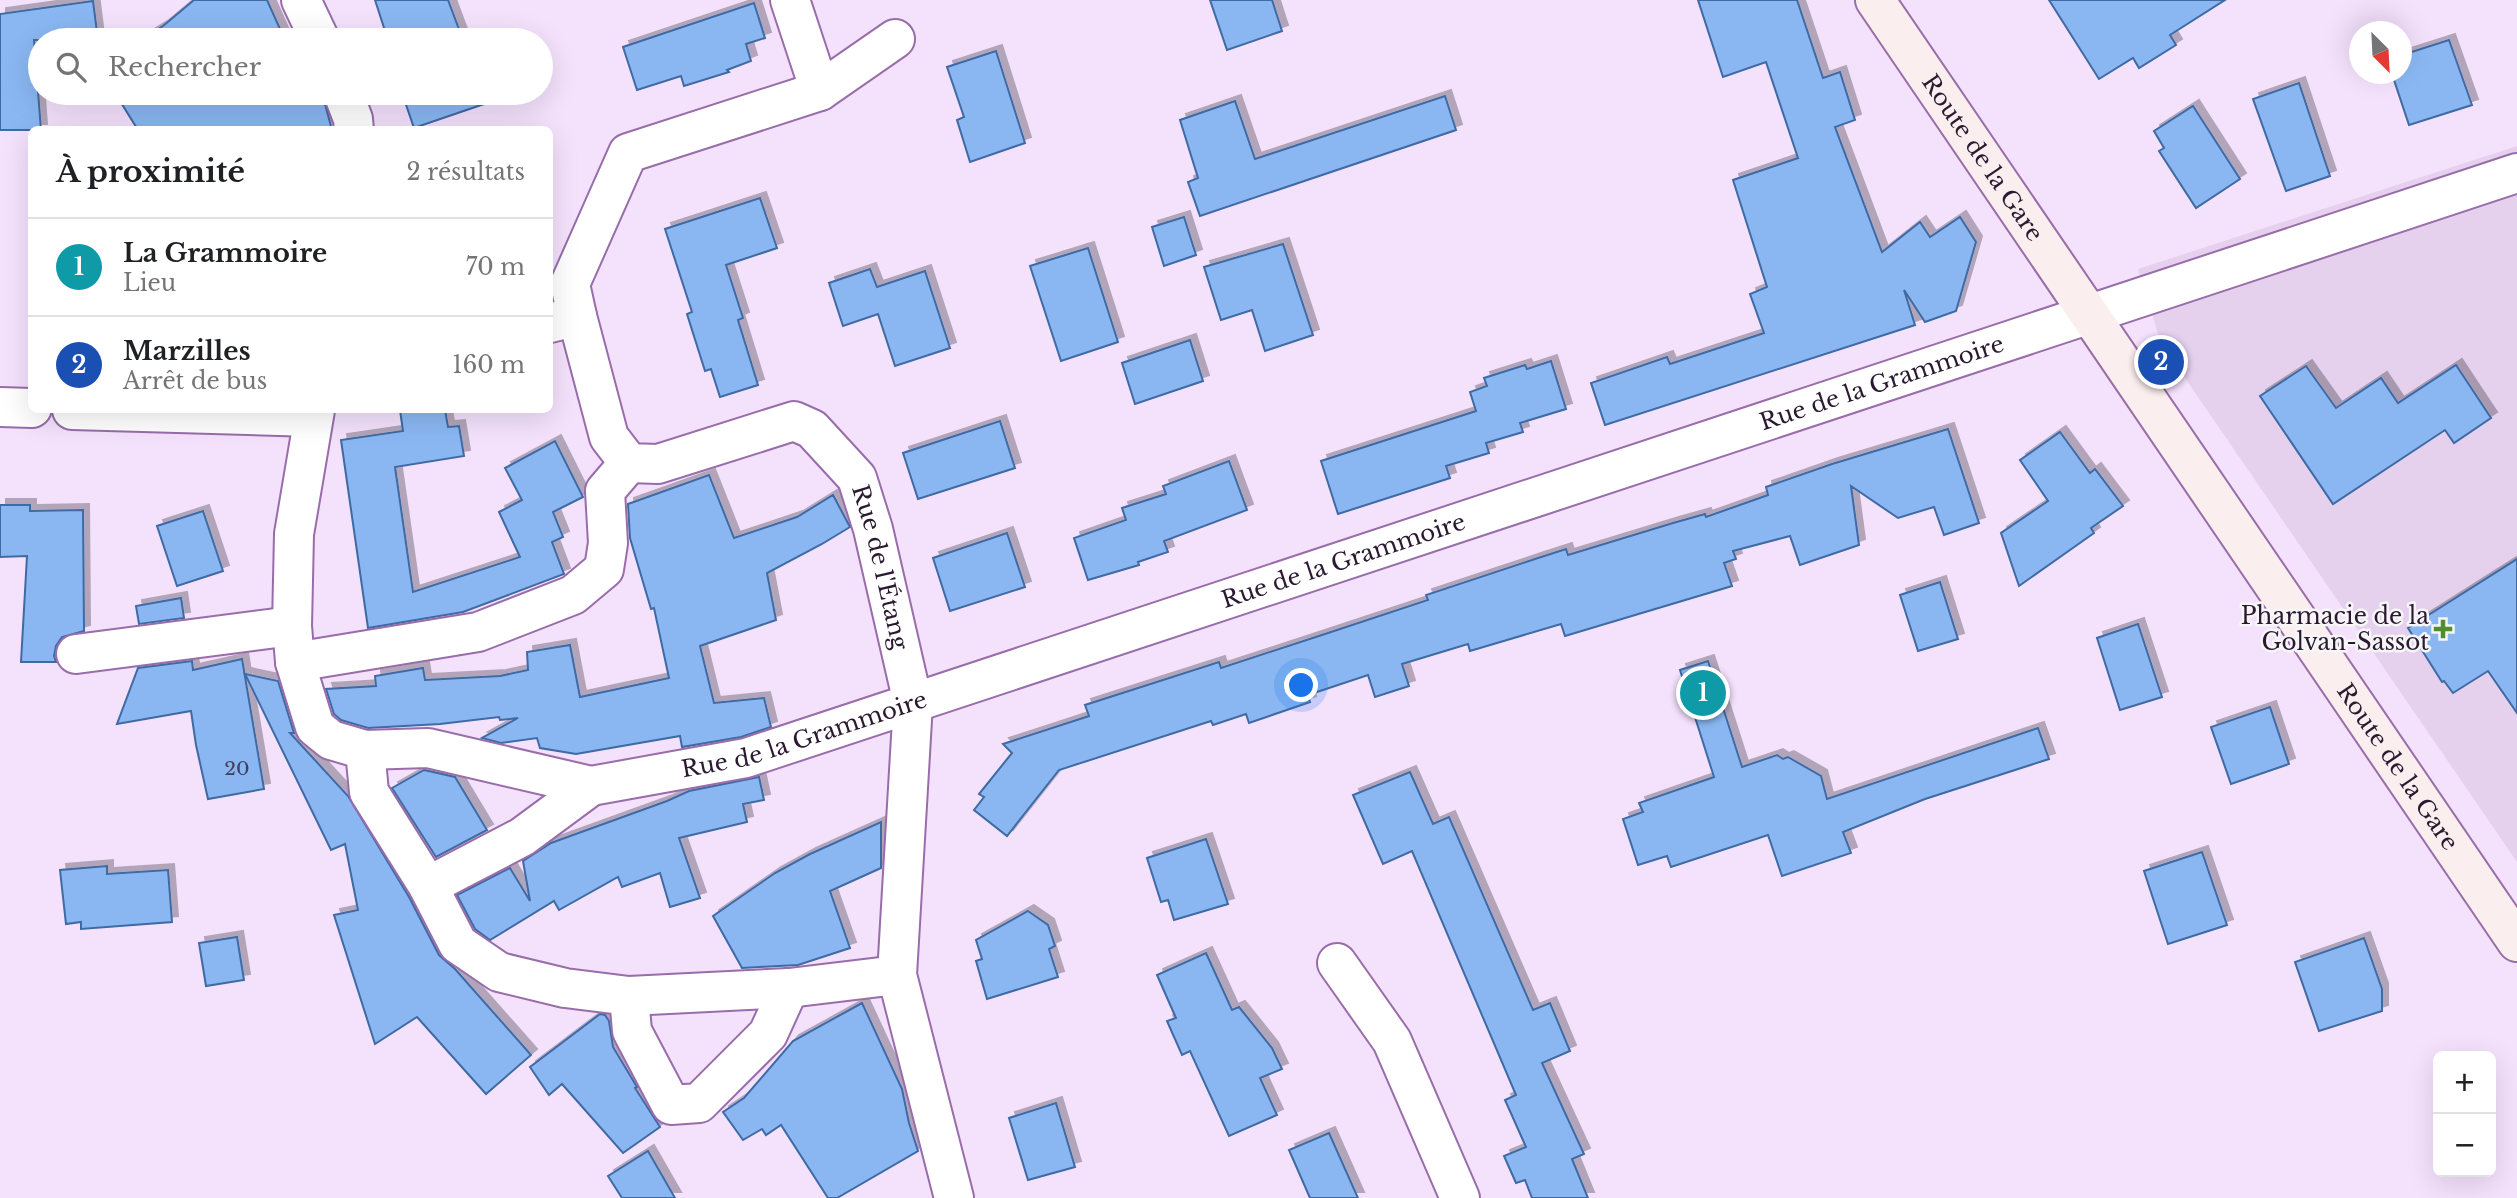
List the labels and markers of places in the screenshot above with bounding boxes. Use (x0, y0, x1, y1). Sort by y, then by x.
pin: 2 (2138, 336, 2184, 388)
place label: Pharmacie de la Golvan-Sassot (2241, 602, 2429, 656)
marker: Pharmacie de la Golvan-Sassot (2435, 621, 2451, 637)
pin: 1 (1680, 667, 1726, 719)

